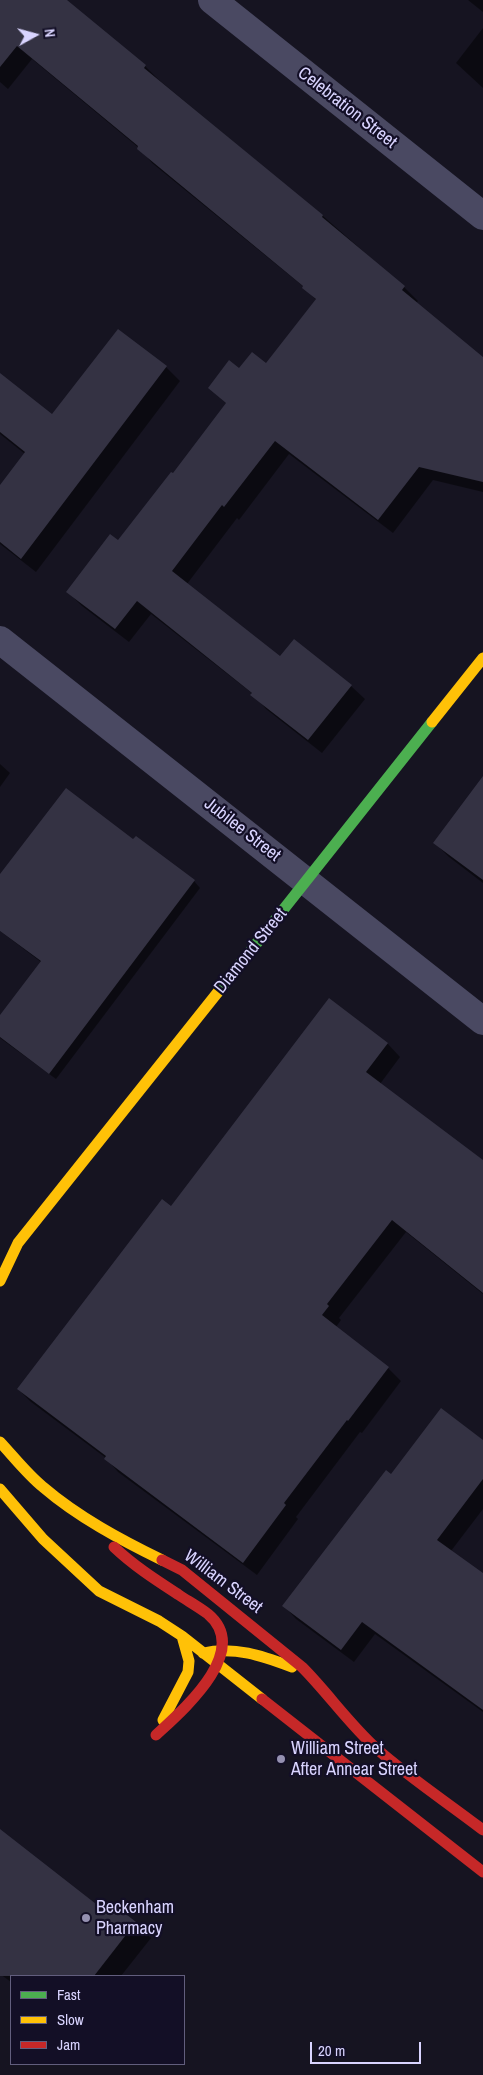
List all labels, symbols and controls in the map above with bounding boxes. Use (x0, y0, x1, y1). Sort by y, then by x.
north arrow (10, 10, 60, 60)
text: N (40, 28, 59, 38)
street label: Celebration Street (293, 63, 401, 153)
street label: Jubilee Street (199, 793, 285, 867)
street label: Diamond Street (210, 904, 292, 998)
street label: William Street (179, 1545, 267, 1619)
place label: William Street After Annear Street (291, 1738, 417, 1780)
marker: William Street After Annear Street (275, 1753, 287, 1765)
place label: Beckenham Pharmacy (96, 1897, 174, 1940)
marker: Beckenham Pharmacy (80, 1912, 92, 1924)
legend (10, 1975, 185, 2065)
text: Fast (57, 1984, 80, 2005)
text: Slow (57, 2009, 84, 2030)
scale bar (313, 2032, 424, 2064)
text: Jam (57, 2034, 80, 2055)
text: 20 m (318, 2040, 345, 2061)

